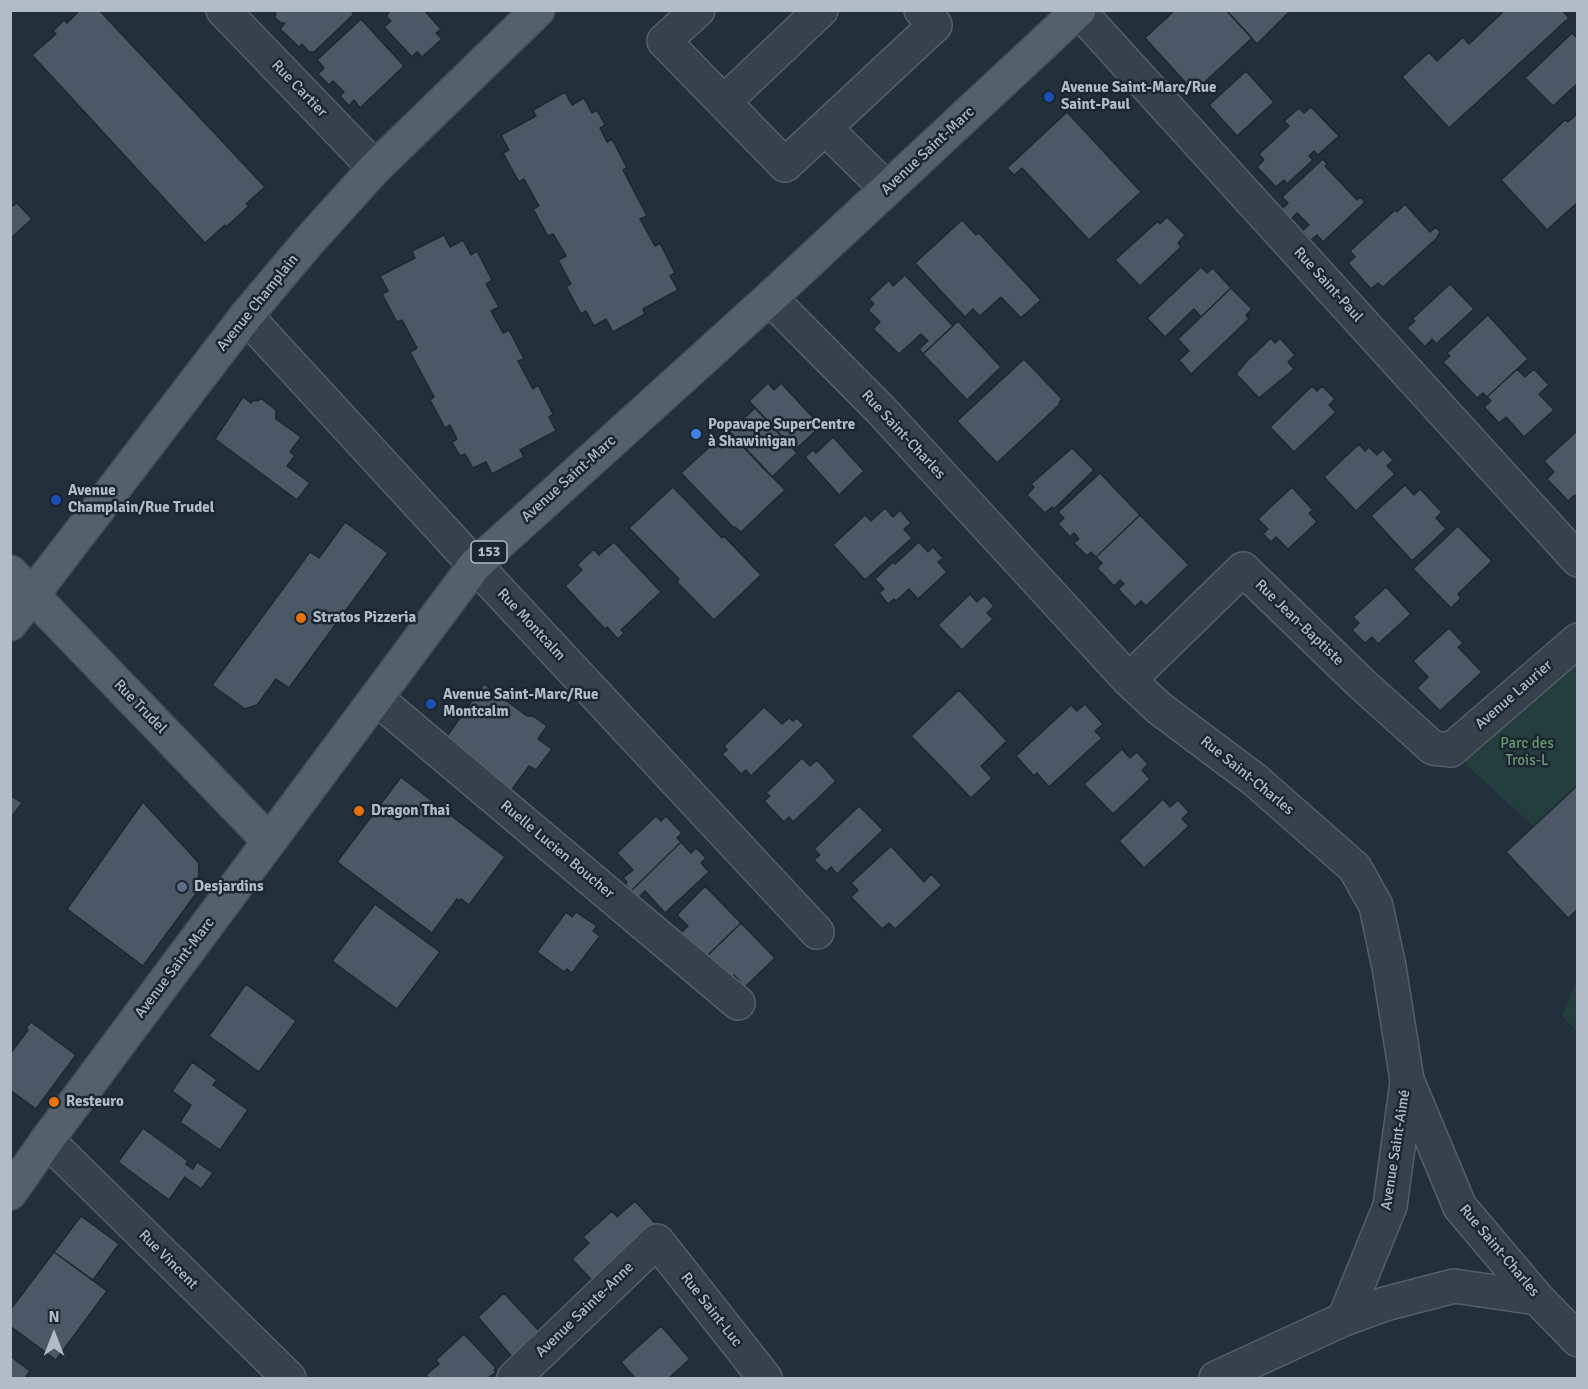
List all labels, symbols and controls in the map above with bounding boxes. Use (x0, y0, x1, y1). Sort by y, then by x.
street label: Rue Cartier (267, 57, 331, 121)
place label: Avenue Saint-Marc/Rue Saint-Paul (1061, 79, 1216, 114)
marker: Avenue Saint-Marc/Rue Saint-Paul (1042, 90, 1056, 104)
street label: Avenue Saint-Marc (878, 103, 978, 199)
street label: Rue Saint-Paul (1290, 244, 1366, 326)
street label: Avenue Champlain (213, 251, 303, 355)
street label: Rue Saint-Charles (857, 387, 949, 483)
place label: Popavape SuperCentre à Shawinigan (708, 416, 855, 451)
marker: Popavape SuperCentre à Shawinigan (689, 427, 703, 441)
street label: Avenue Saint-Marc (518, 432, 620, 526)
place label: Avenue Champlain/Rue Trudel (68, 482, 214, 517)
marker: Avenue Champlain/Rue Trudel (49, 493, 63, 507)
road number: 153 (471, 541, 507, 563)
street label: Rue Jean-Baptiste (1251, 576, 1347, 670)
street label: Rue Montcalm (493, 585, 569, 665)
place label: Stratos Pizzeria (313, 609, 416, 627)
marker: Stratos Pizzeria (294, 611, 308, 625)
street label: Avenue Laurier (1472, 657, 1556, 733)
street label: Rue Trudel (110, 676, 170, 738)
place label: Avenue Saint-Marc/Rue Montcalm (443, 686, 598, 721)
marker: Avenue Saint-Marc/Rue Montcalm (424, 697, 438, 711)
street label: Rue Saint-Charles (1197, 733, 1297, 819)
park label: Parc des Trois-L (1500, 735, 1554, 770)
street label: Ruelle Lucien Boucher (496, 797, 618, 903)
place label: Dragon Thai (371, 802, 450, 820)
marker: Dragon Thai (352, 804, 366, 818)
place label: Desjardins (194, 878, 264, 896)
marker: Desjardins (175, 880, 189, 894)
street label: Avenue Saint-Marc (131, 914, 219, 1022)
street label: Avenue Saint-Aimé (1378, 1089, 1414, 1211)
place label: Resteuro (66, 1093, 124, 1111)
marker: Resteuro (47, 1095, 61, 1109)
street label: Rue Saint-Charles (1455, 1201, 1543, 1301)
street label: Rue Vincent (135, 1227, 201, 1293)
street label: Avenue Sainte-Anne (532, 1259, 638, 1361)
street label: Rue Saint-Luc (676, 1269, 746, 1351)
north arrow (24, 1305, 84, 1365)
text: N (48, 1307, 60, 1327)

